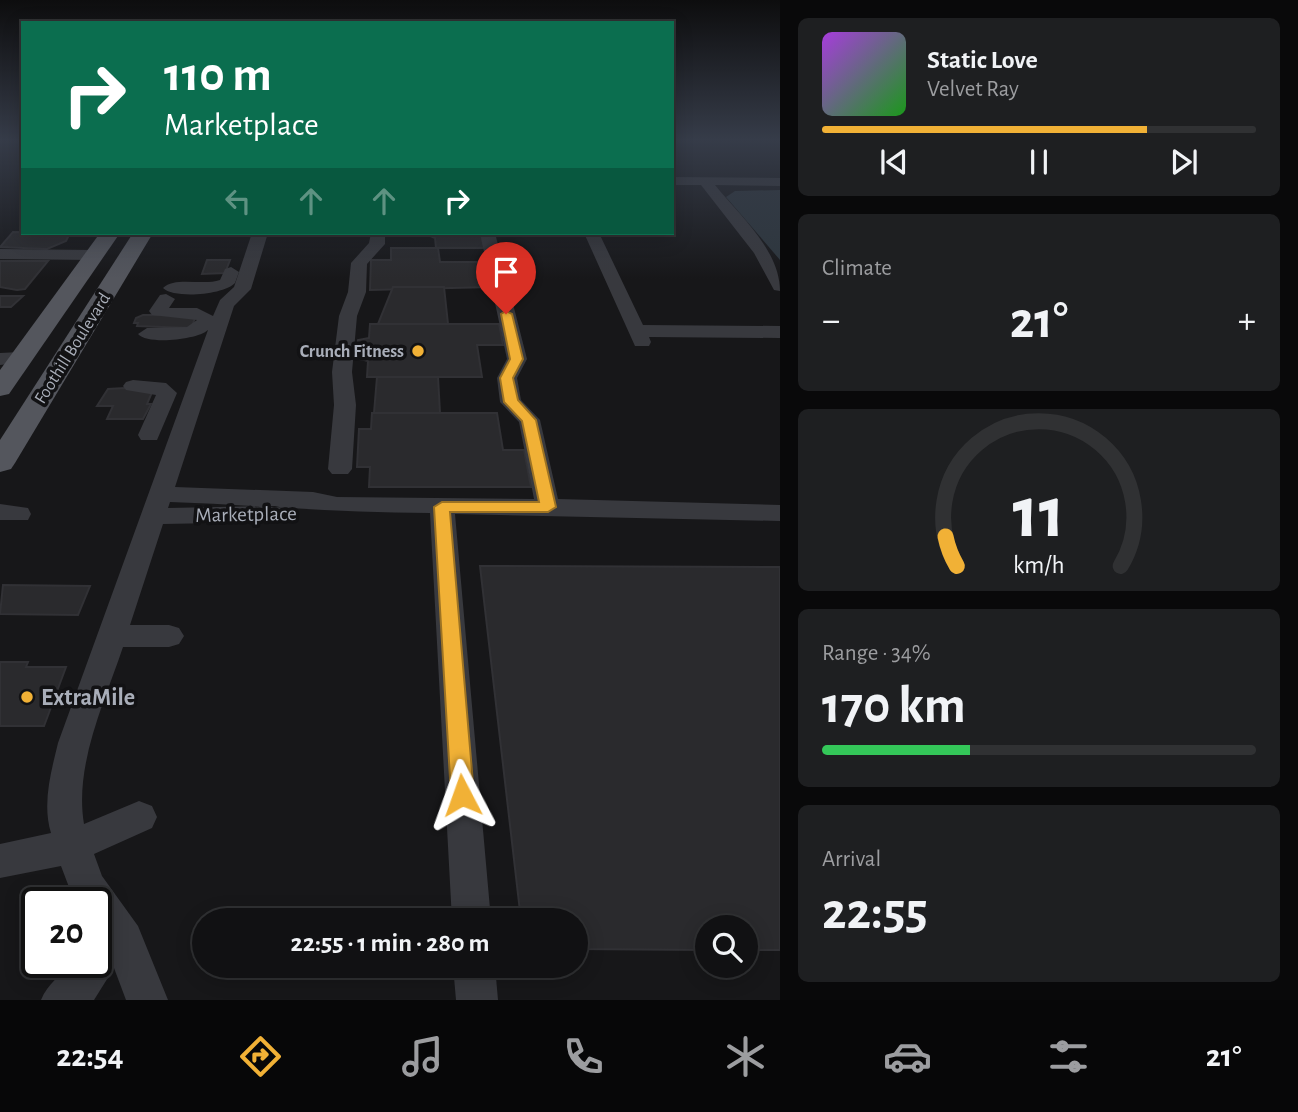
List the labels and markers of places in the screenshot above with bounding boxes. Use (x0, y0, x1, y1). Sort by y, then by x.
pin (476, 242, 536, 314)
place label: Crunch Fitness (300, 343, 404, 361)
marker: Crunch Fitness (410, 343, 426, 359)
place label: ExtraMile (41, 686, 135, 710)
marker: ExtraMile (19, 689, 35, 705)

